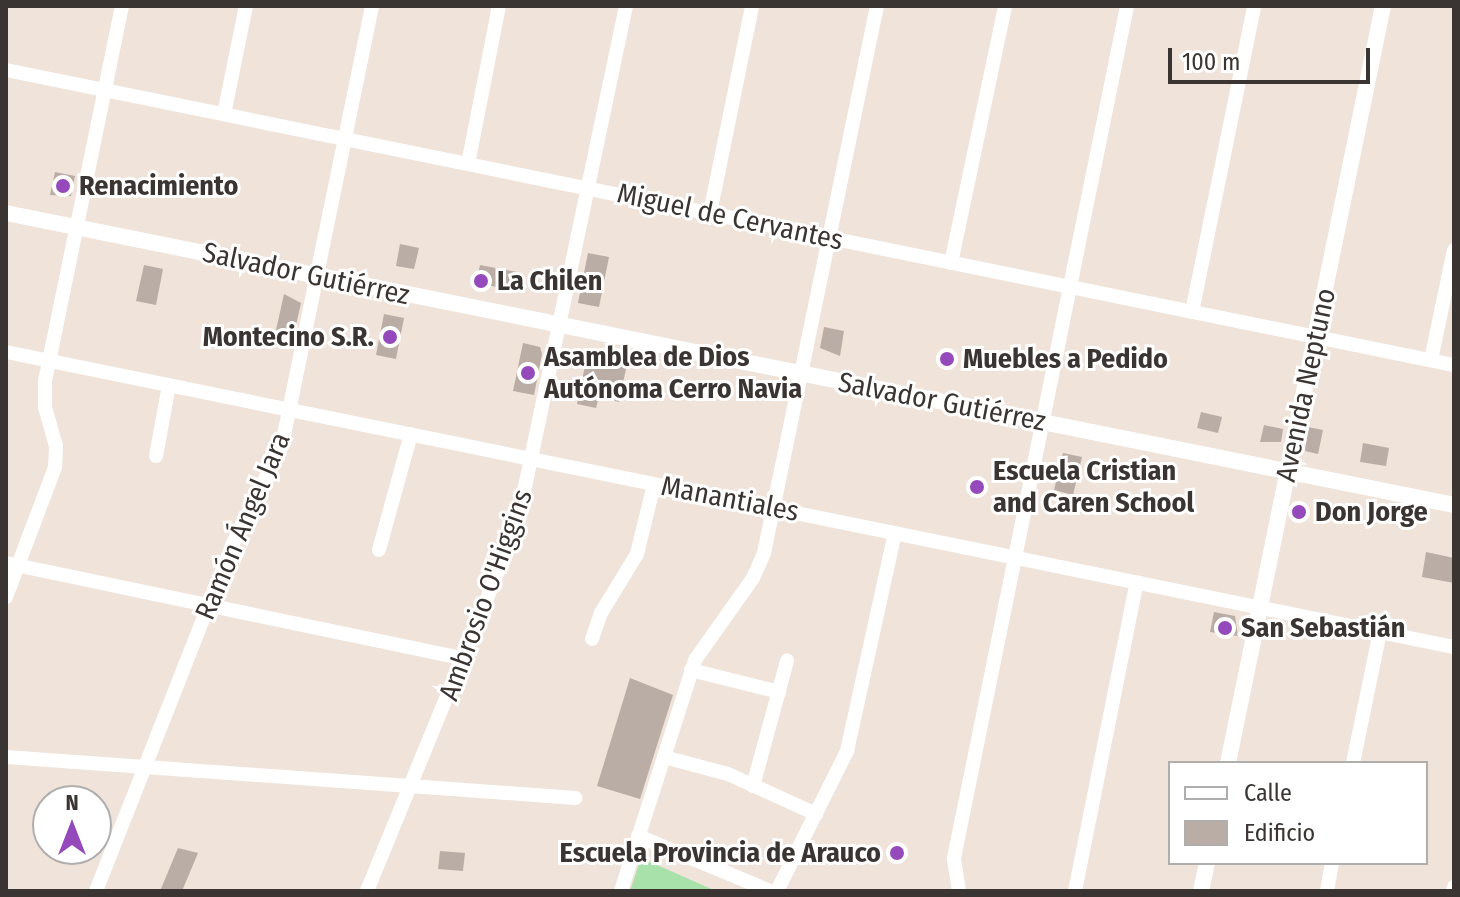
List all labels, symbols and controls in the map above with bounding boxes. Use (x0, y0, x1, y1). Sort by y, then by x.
scale bar (1172, 32, 1374, 82)
text: 100 m (1182, 48, 1240, 76)
place label: Renacimiento (79, 169, 238, 203)
marker: Renacimiento (54, 177, 72, 195)
street label: Miguel de Cervantes (614, 177, 846, 257)
street label: Salvador Gutiérrez (200, 236, 412, 312)
place label: La Chilen (497, 264, 602, 298)
marker: La Chilen (472, 272, 490, 290)
street label: Avenida Neptuno (1269, 285, 1343, 485)
place label: Montecino S.R. (203, 320, 374, 354)
marker: Montecino S.R. (381, 328, 399, 346)
place label: Asamblea de Dios Autónoma Cerro Navia (544, 340, 802, 406)
place label: Muebles a Pedido (963, 342, 1168, 376)
marker: Muebles a Pedido (938, 350, 956, 368)
marker: Asamblea de Dios Autónoma Cerro Navia (519, 364, 537, 382)
street label: Salvador Gutiérrez (835, 365, 1049, 439)
street label: Ramón Ángel Jara (188, 427, 298, 625)
place label: Escuela Cristian and Caren School (993, 454, 1194, 520)
street label: Manantiales (658, 469, 802, 529)
marker: Escuela Cristian and Caren School (968, 478, 986, 496)
street label: Ambrosio O'Higgins (432, 485, 540, 705)
place label: Don Jorge (1315, 495, 1428, 529)
marker: Don Jorge (1290, 503, 1308, 521)
place label: San Sebastián (1241, 611, 1405, 645)
marker: San Sebastián (1216, 619, 1234, 637)
legend (1168, 761, 1428, 865)
text: Calle (1244, 779, 1292, 807)
north arrow (32, 785, 112, 865)
text: N (65, 789, 79, 816)
text: Edificio (1244, 819, 1315, 847)
place label: Escuela Provincia de Arauco (560, 836, 881, 870)
marker: Escuela Provincia de Arauco (888, 844, 906, 862)

